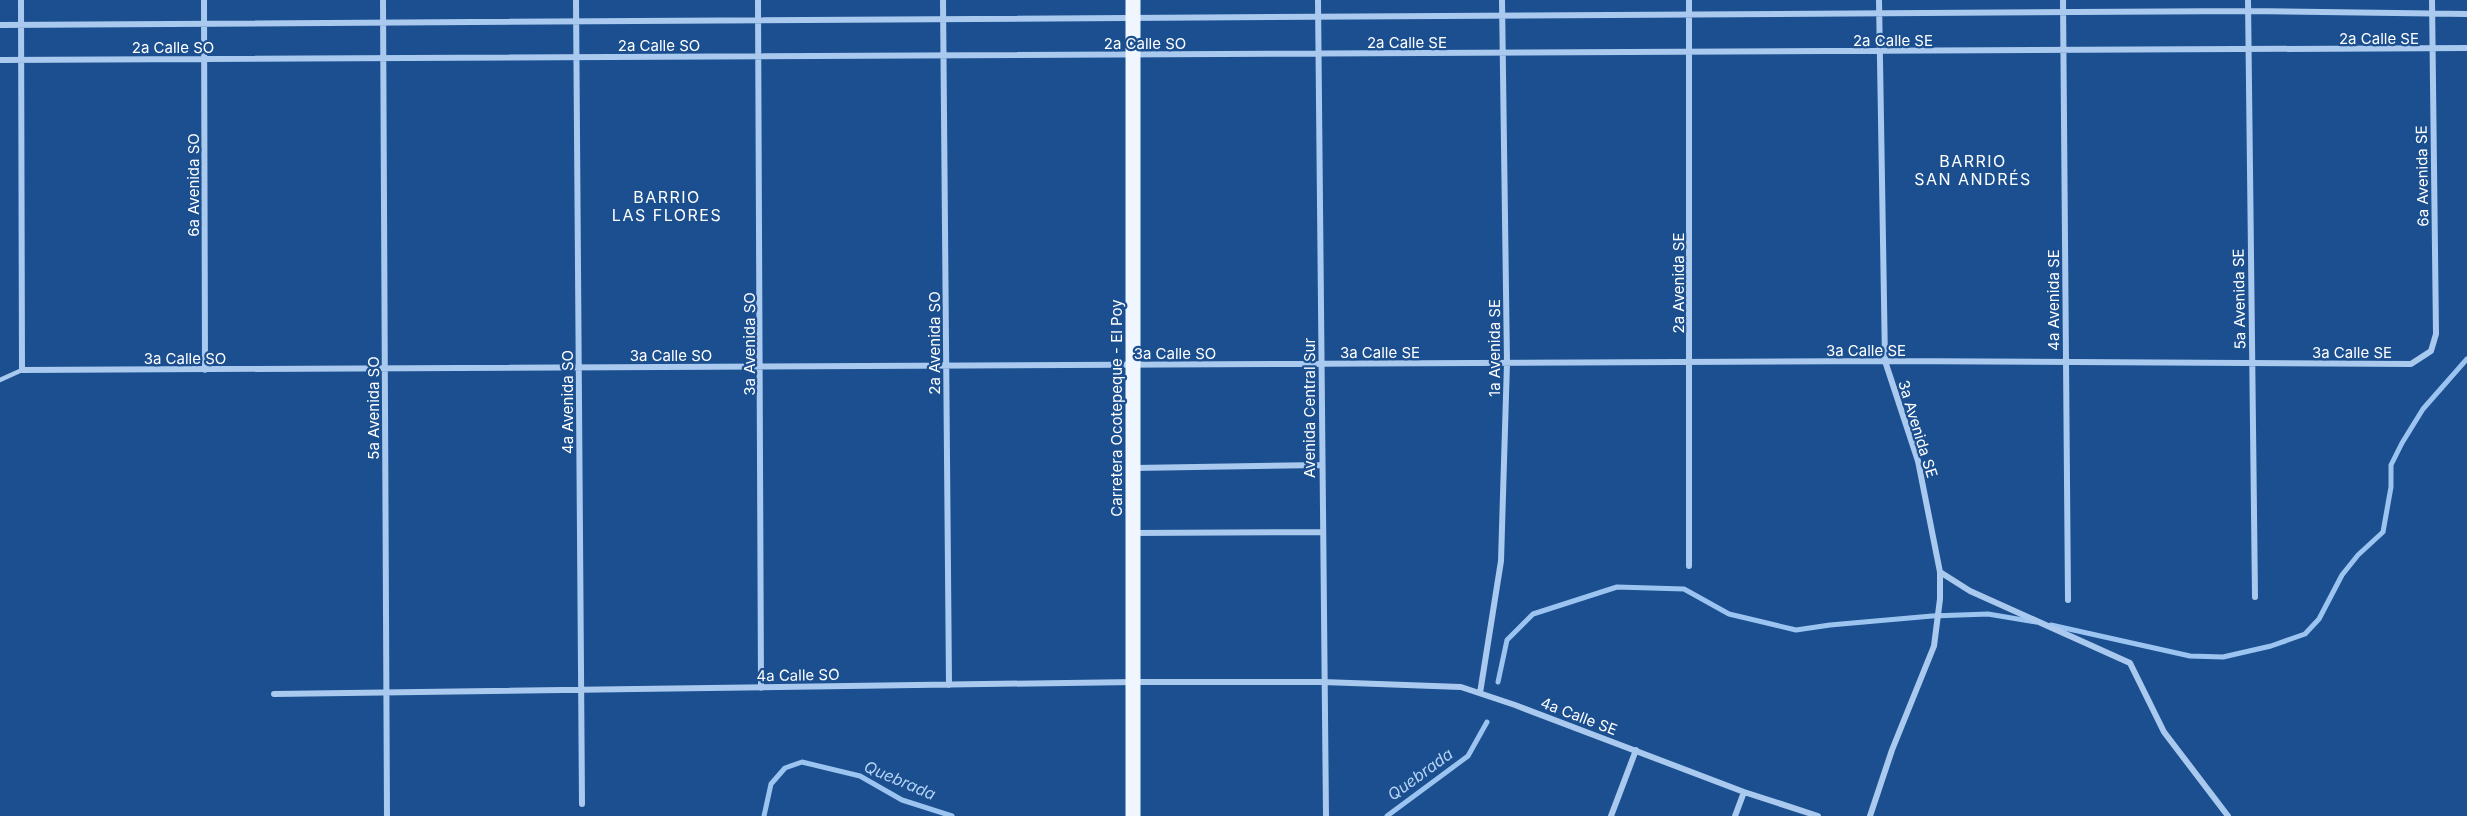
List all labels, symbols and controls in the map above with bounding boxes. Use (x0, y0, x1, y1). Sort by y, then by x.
street label: 2a Calle SE (2339, 29, 2419, 48)
street label: 2a Calle SE (1853, 31, 1933, 50)
street label: 2a Calle SE (1367, 33, 1447, 52)
street label: 2a Calle SO (1104, 34, 1186, 53)
street label: 2a Calle SO (618, 36, 700, 55)
street label: 2a Calle SO (132, 38, 214, 57)
street label: 6a Avenida SE (2412, 125, 2432, 227)
street label: 6a Avenida SO (184, 133, 203, 237)
district label: BARRIO SAN ANDRÉS (1914, 151, 2032, 189)
district label: BARRIO LAS FLORES (612, 187, 722, 225)
street label: 2a Avenida SE (1669, 233, 1688, 333)
street label: 5a Avenida SE (2229, 248, 2249, 350)
street label: 4a Avenida SE (2044, 249, 2063, 351)
street label: 2a Avenida SO (925, 291, 944, 395)
street label: 3a Avenida SO (740, 292, 759, 396)
street label: Carretera Ocotepeque - El Poy (1107, 299, 1126, 517)
street label: 1a Avenida SE (1485, 299, 1504, 397)
street label: Avenida Central Sur (1300, 338, 1319, 478)
street label: 3a Calle SE (1826, 341, 1906, 360)
street label: 3a Calle SE (1340, 343, 1420, 362)
street label: 3a Calle SE (2312, 343, 2392, 362)
street label: 3a Calle SO (1134, 344, 1216, 363)
street label: 3a Calle SO (630, 346, 712, 365)
street label: 3a Calle SO (144, 349, 226, 368)
street label: 4a Avenida SO (558, 350, 577, 454)
street label: 5a Avenida SO (364, 356, 383, 460)
street label: 3a Avenida SE (1894, 378, 1942, 480)
street label: 4a Calle SO (756, 665, 840, 685)
street label: 4a Calle SE (1538, 693, 1620, 739)
water label: Quebrada (1383, 743, 1457, 804)
water label: Quebrada (861, 756, 939, 804)

